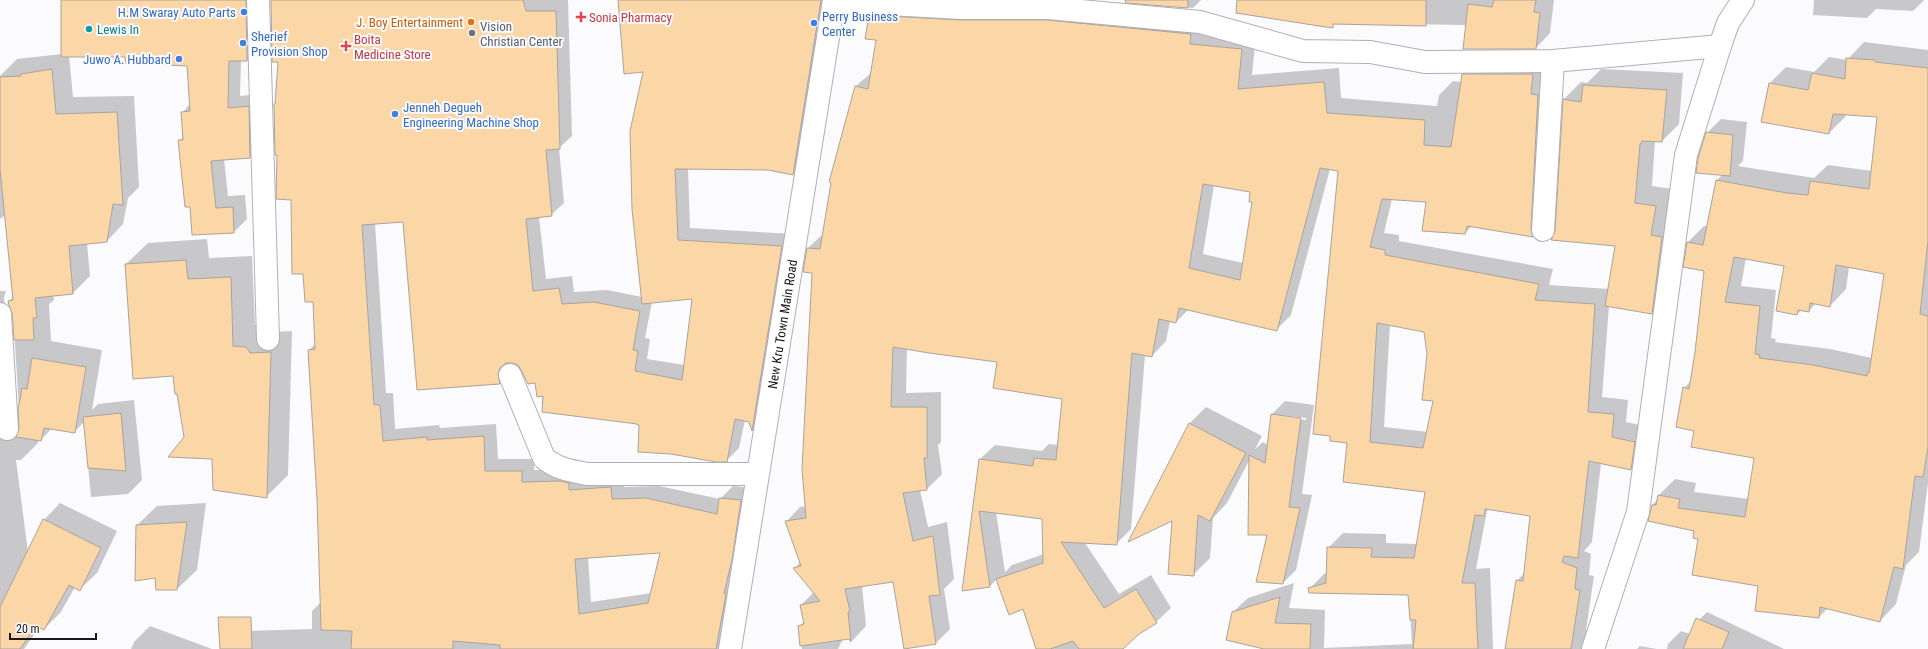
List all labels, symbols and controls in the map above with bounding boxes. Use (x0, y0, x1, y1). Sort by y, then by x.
place label: H.M Swaray Auto Parts (118, 5, 236, 20)
marker: H.M Swaray Auto Parts (239, 7, 249, 17)
place label: Perry Business Center (822, 9, 898, 39)
place label: Sonia Pharmacy (589, 10, 672, 25)
marker: Sonia Pharmacy (576, 12, 586, 22)
place label: J. Boy Entertainment (356, 15, 463, 30)
marker: J. Boy Entertainment (466, 17, 476, 27)
marker: Perry Business Center (809, 18, 819, 28)
place label: Vision Christian Center (480, 19, 563, 49)
place label: Lewis In (97, 22, 139, 37)
marker: Lewis In (84, 24, 94, 34)
marker: Vision Christian Center (467, 28, 477, 38)
place label: Sherief Provision Shop (251, 29, 328, 59)
place label: Boita Medicine Store (354, 32, 431, 62)
marker: Sherief Provision Shop (238, 38, 248, 48)
marker: Boita Medicine Store (341, 41, 351, 51)
place label: Juwo A. Hubbard (83, 52, 171, 67)
marker: Juwo A. Hubbard (174, 54, 184, 64)
place label: Jenneh Degueh Engineering Machine Shop (403, 100, 539, 130)
marker: Jenneh Degueh Engineering Machine Shop (390, 109, 400, 119)
street label: New Kru Town Main Road (764, 259, 800, 390)
scale bar (10, 615, 96, 641)
text: 20 m (16, 622, 40, 636)

